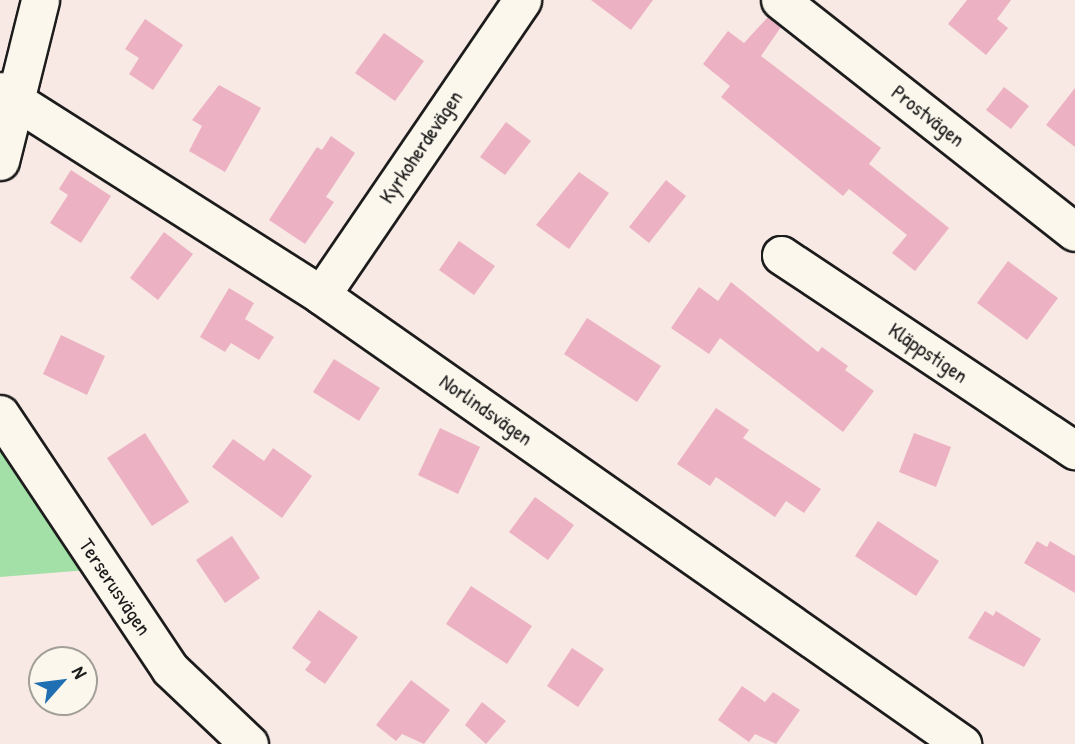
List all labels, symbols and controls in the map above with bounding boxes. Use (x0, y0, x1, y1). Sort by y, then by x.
street label: Prostvägen (886, 80, 970, 152)
street label: Kyrkoherdevägen (374, 86, 468, 208)
street label: Kläppstigen (884, 317, 972, 389)
street label: Norlindsvägen (435, 369, 537, 451)
street label: Terserusvägen (73, 534, 157, 640)
north arrow (28, 646, 98, 716)
text: N (66, 662, 94, 683)

